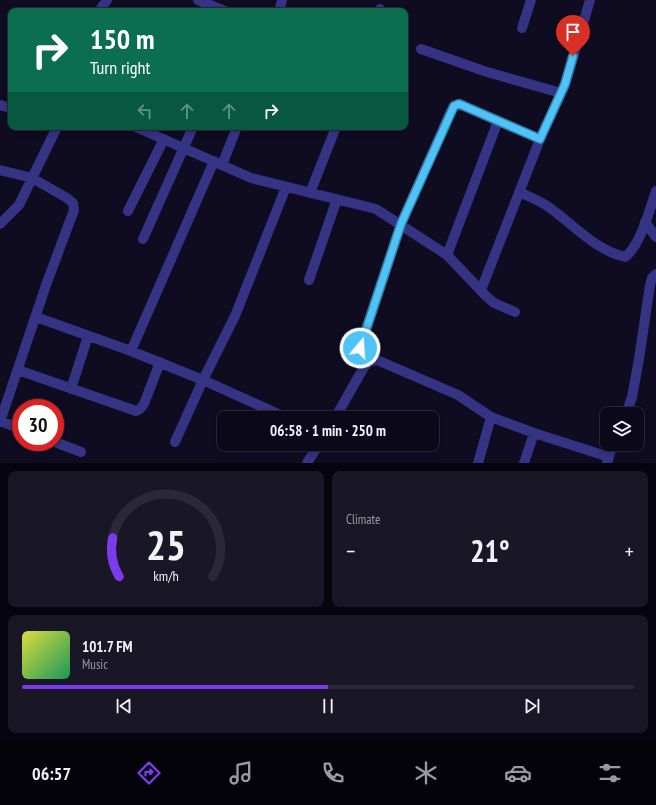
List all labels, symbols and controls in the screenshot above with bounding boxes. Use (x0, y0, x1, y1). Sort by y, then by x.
pin (556, 15, 590, 56)
text: 150 m (90, 20, 154, 57)
icon: arrive (562, 21, 584, 43)
icon: right (24, 24, 76, 76)
text: Turn right (90, 56, 150, 79)
icon: left (134, 100, 156, 122)
icon: ahead (176, 100, 198, 122)
icon: ahead (218, 100, 240, 122)
icon: right (260, 100, 282, 122)
position arrow (339, 327, 381, 369)
speed limit sign: 30 (12, 399, 64, 451)
map controls (600, 407, 644, 451)
button: layers (600, 407, 644, 451)
text: 06:58 · 1 min · 250 m (270, 421, 386, 440)
text: Climate (346, 511, 380, 528)
text: 25 (146, 518, 186, 571)
text: 21° (470, 531, 510, 570)
text: − (346, 537, 355, 565)
text: + (625, 537, 634, 565)
text: km/h (153, 566, 179, 585)
text: 101.7 FM (82, 637, 133, 656)
text: Music (82, 656, 108, 673)
icon: previous (113, 695, 135, 717)
icon: pause (317, 695, 339, 717)
icon: next (521, 695, 543, 717)
icon: directions (135, 759, 163, 787)
icon: music (227, 759, 255, 787)
icon: phone (319, 759, 347, 787)
icon: climate (412, 759, 440, 787)
icon: car (504, 759, 532, 787)
icon: filters (596, 759, 624, 787)
text: 06:57 (32, 762, 71, 785)

